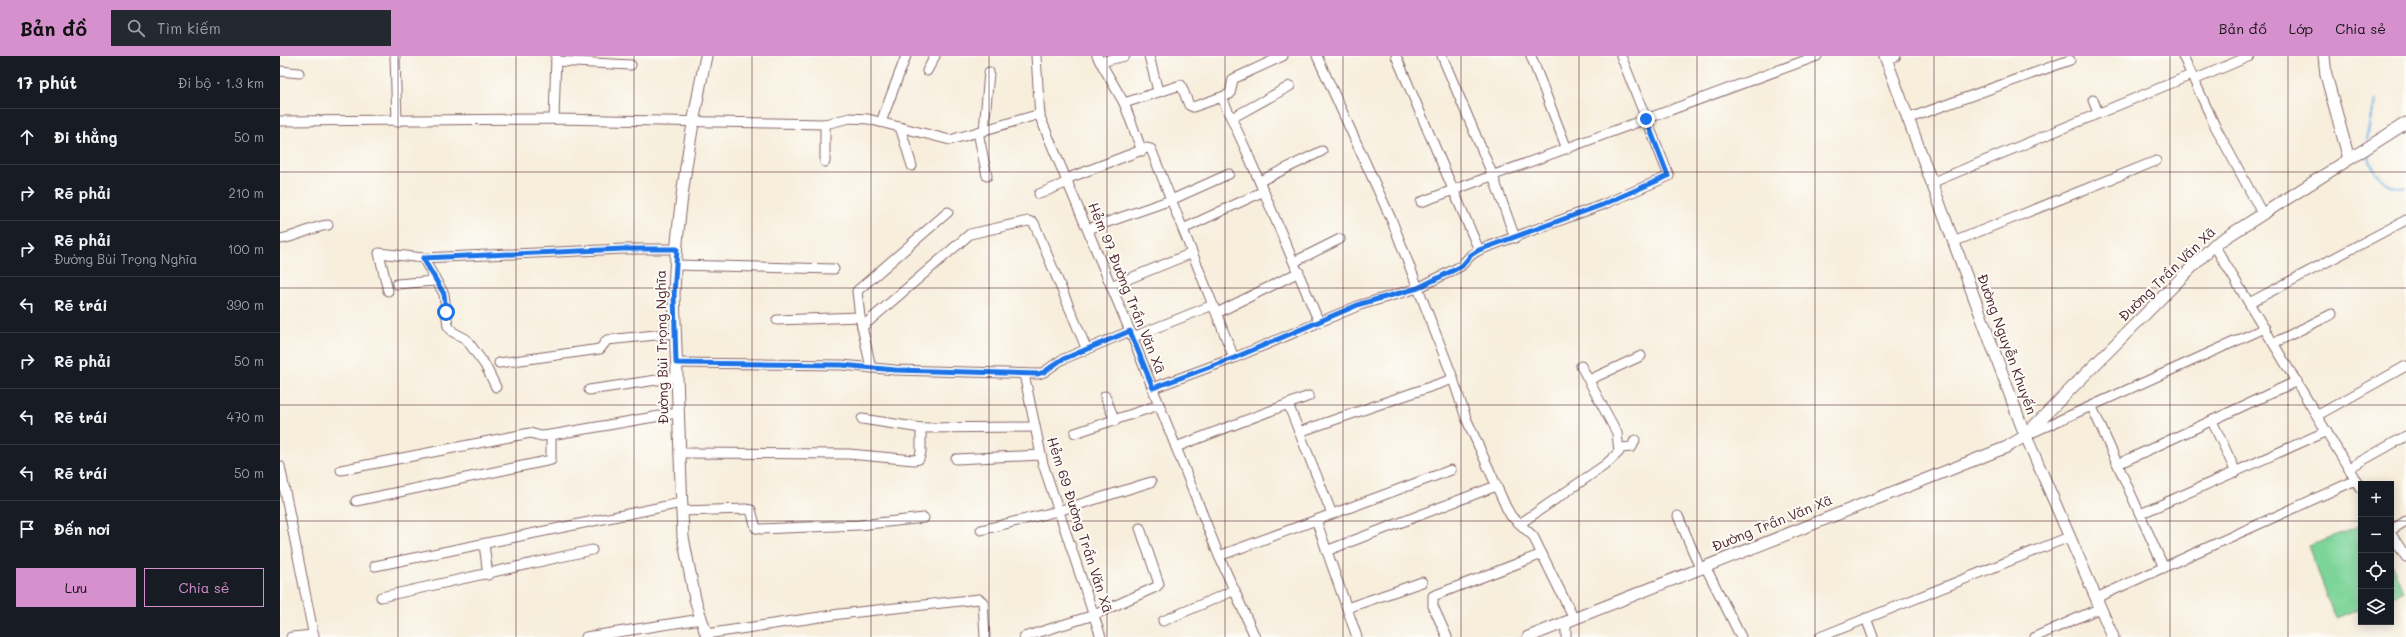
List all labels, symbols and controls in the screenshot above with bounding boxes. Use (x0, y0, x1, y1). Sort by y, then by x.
search box (111, 10, 391, 46)
text: Bản đồ (20, 16, 87, 41)
icon: search (125, 17, 147, 39)
text: Tìm kiếm (157, 18, 221, 38)
text: Bản đồ (2219, 19, 2267, 38)
text: Lớp (2289, 19, 2313, 38)
text: Chia sẻ (2335, 19, 2386, 38)
text: 17 phút (16, 71, 77, 93)
text: Đi bộ · 1.3 km (178, 74, 264, 91)
route end (1637, 110, 1655, 128)
icon: ahead (16, 126, 38, 148)
text: Đi thẳng (54, 127, 117, 147)
text: 50 m (234, 128, 264, 145)
icon: right (16, 182, 38, 204)
text: Rẽ phải (54, 183, 111, 203)
text: 210 m (228, 184, 264, 201)
street label: Hẻm 97 Đường Trần Văn Xã (1084, 199, 1171, 376)
street label: Đường Trần Văn Xã (2114, 222, 2219, 325)
text: Rẽ phải (54, 230, 111, 250)
icon: right (16, 238, 38, 260)
text: 100 m (228, 240, 264, 257)
text: Đường Bùi Trọng Nghĩa (54, 250, 197, 267)
street label: Đường Bùi Trọng Nghĩa (651, 270, 672, 424)
street label: Đường Nguyễn Khuyến (1973, 271, 2042, 417)
icon: left (16, 294, 38, 316)
text: Rẽ trái (54, 295, 107, 315)
text: 390 m (226, 296, 264, 313)
route start (437, 303, 455, 321)
icon: right (16, 350, 38, 372)
text: Rẽ phải (54, 351, 111, 371)
text: 50 m (234, 352, 264, 369)
icon: left (16, 406, 38, 428)
text: Rẽ trái (54, 407, 107, 427)
text: 470 m (227, 408, 264, 425)
street label: Hẻm 69 Đường Trần Văn Xã (1043, 434, 1118, 615)
icon: left (16, 462, 38, 484)
text: Rẽ trái (54, 463, 107, 483)
text: 50 m (234, 464, 264, 481)
map controls (2358, 481, 2394, 625)
button: + (2358, 481, 2394, 517)
street label: Đường Trần Văn Xã (1709, 490, 1835, 555)
button: − (2358, 517, 2394, 553)
icon: arrive (16, 518, 38, 540)
text: Đến nơi (54, 519, 110, 539)
button: locate (2358, 553, 2394, 589)
button: Lưu (16, 568, 136, 607)
button: Chia sẻ (144, 568, 264, 607)
button: layers (2358, 589, 2394, 625)

